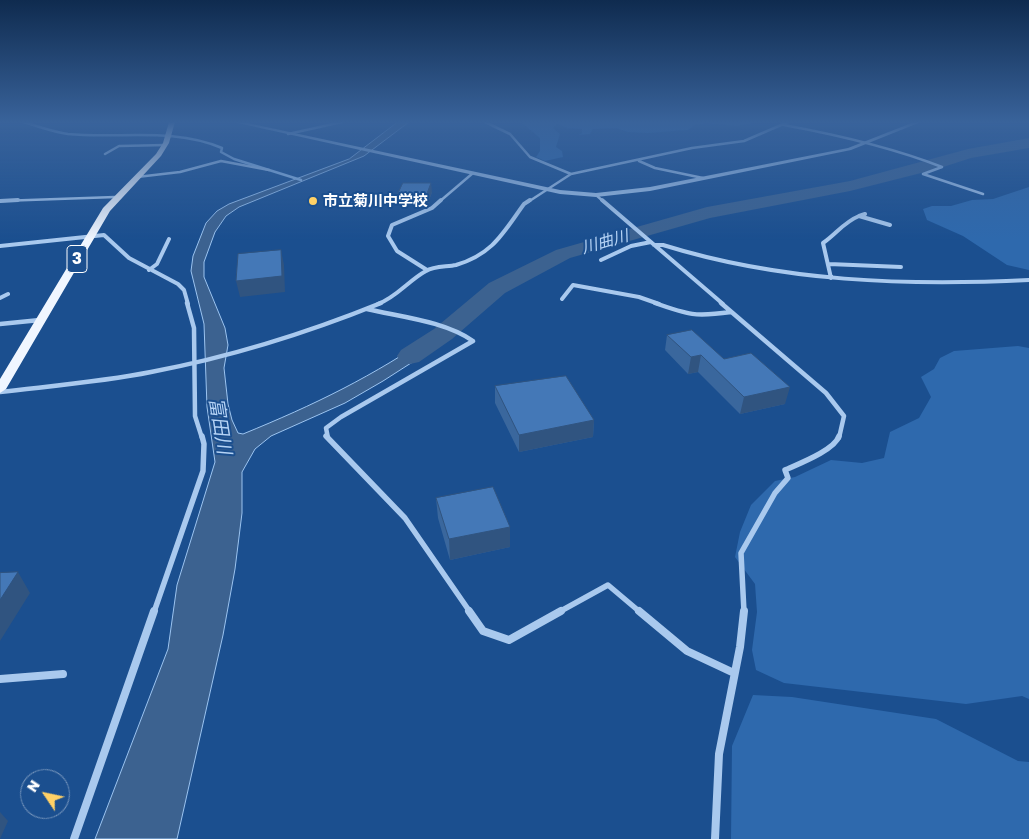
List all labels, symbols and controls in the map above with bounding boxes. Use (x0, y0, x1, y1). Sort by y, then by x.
place label: 市立菊川中学校 (323, 192, 428, 210)
marker: 市立菊川中学校 (307, 195, 319, 207)
water label: 川曲川 (579, 226, 631, 258)
road number: 3 (67, 245, 87, 272)
water label: 富田川 (204, 396, 236, 456)
north arrow (20, 769, 70, 819)
text: N (23, 777, 43, 795)

